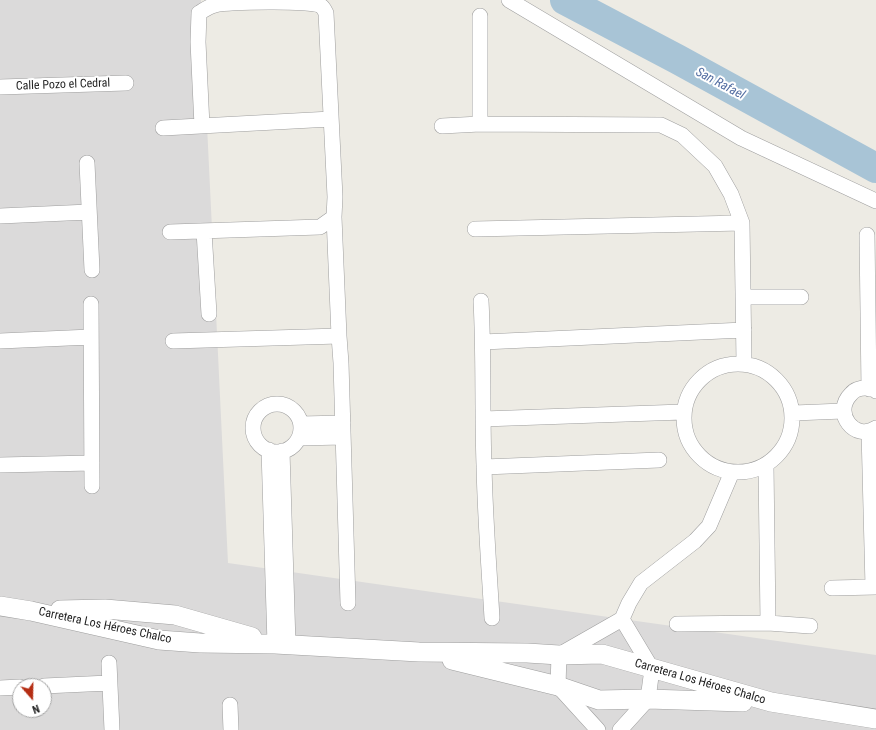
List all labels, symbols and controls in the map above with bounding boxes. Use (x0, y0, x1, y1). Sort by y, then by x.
water label: San Rafael (693, 65, 747, 103)
street label: Calle Pozo el Cedral (16, 76, 110, 94)
street label: Carretera Los Héroes Chalco (37, 605, 173, 647)
street label: Carretera Los Héroes Chalco (633, 656, 767, 708)
north arrow (12, 678, 52, 718)
text: N (31, 702, 41, 716)

